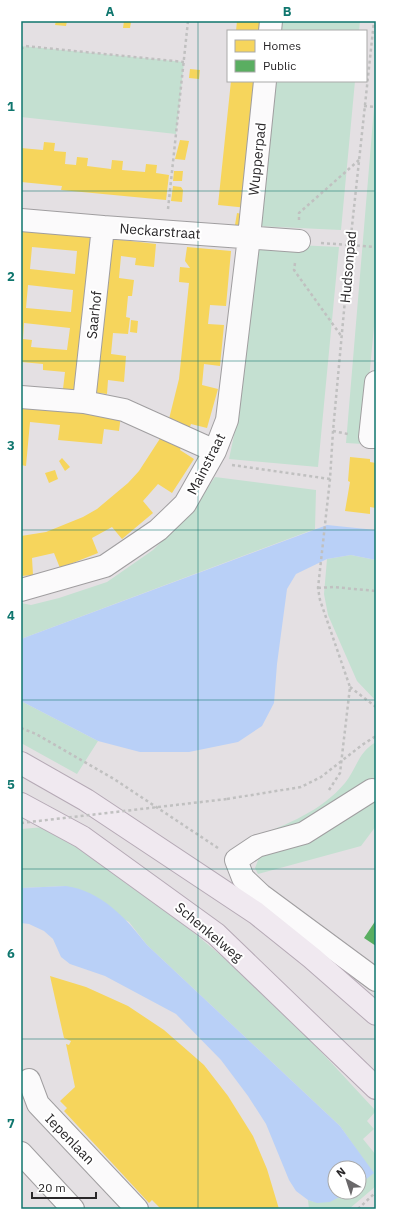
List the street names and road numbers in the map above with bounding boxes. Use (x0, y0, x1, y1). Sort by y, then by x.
street label: Wupperpad (244, 122, 270, 196)
street label: Neckarstraat (119, 219, 201, 243)
street label: Hudsonpad (336, 230, 360, 304)
street label: Saarhof (83, 289, 106, 340)
street label: Mainstraat (183, 430, 229, 498)
street label: Schenkelweg (171, 898, 247, 966)
street label: Iepenlaan (41, 1110, 99, 1168)

